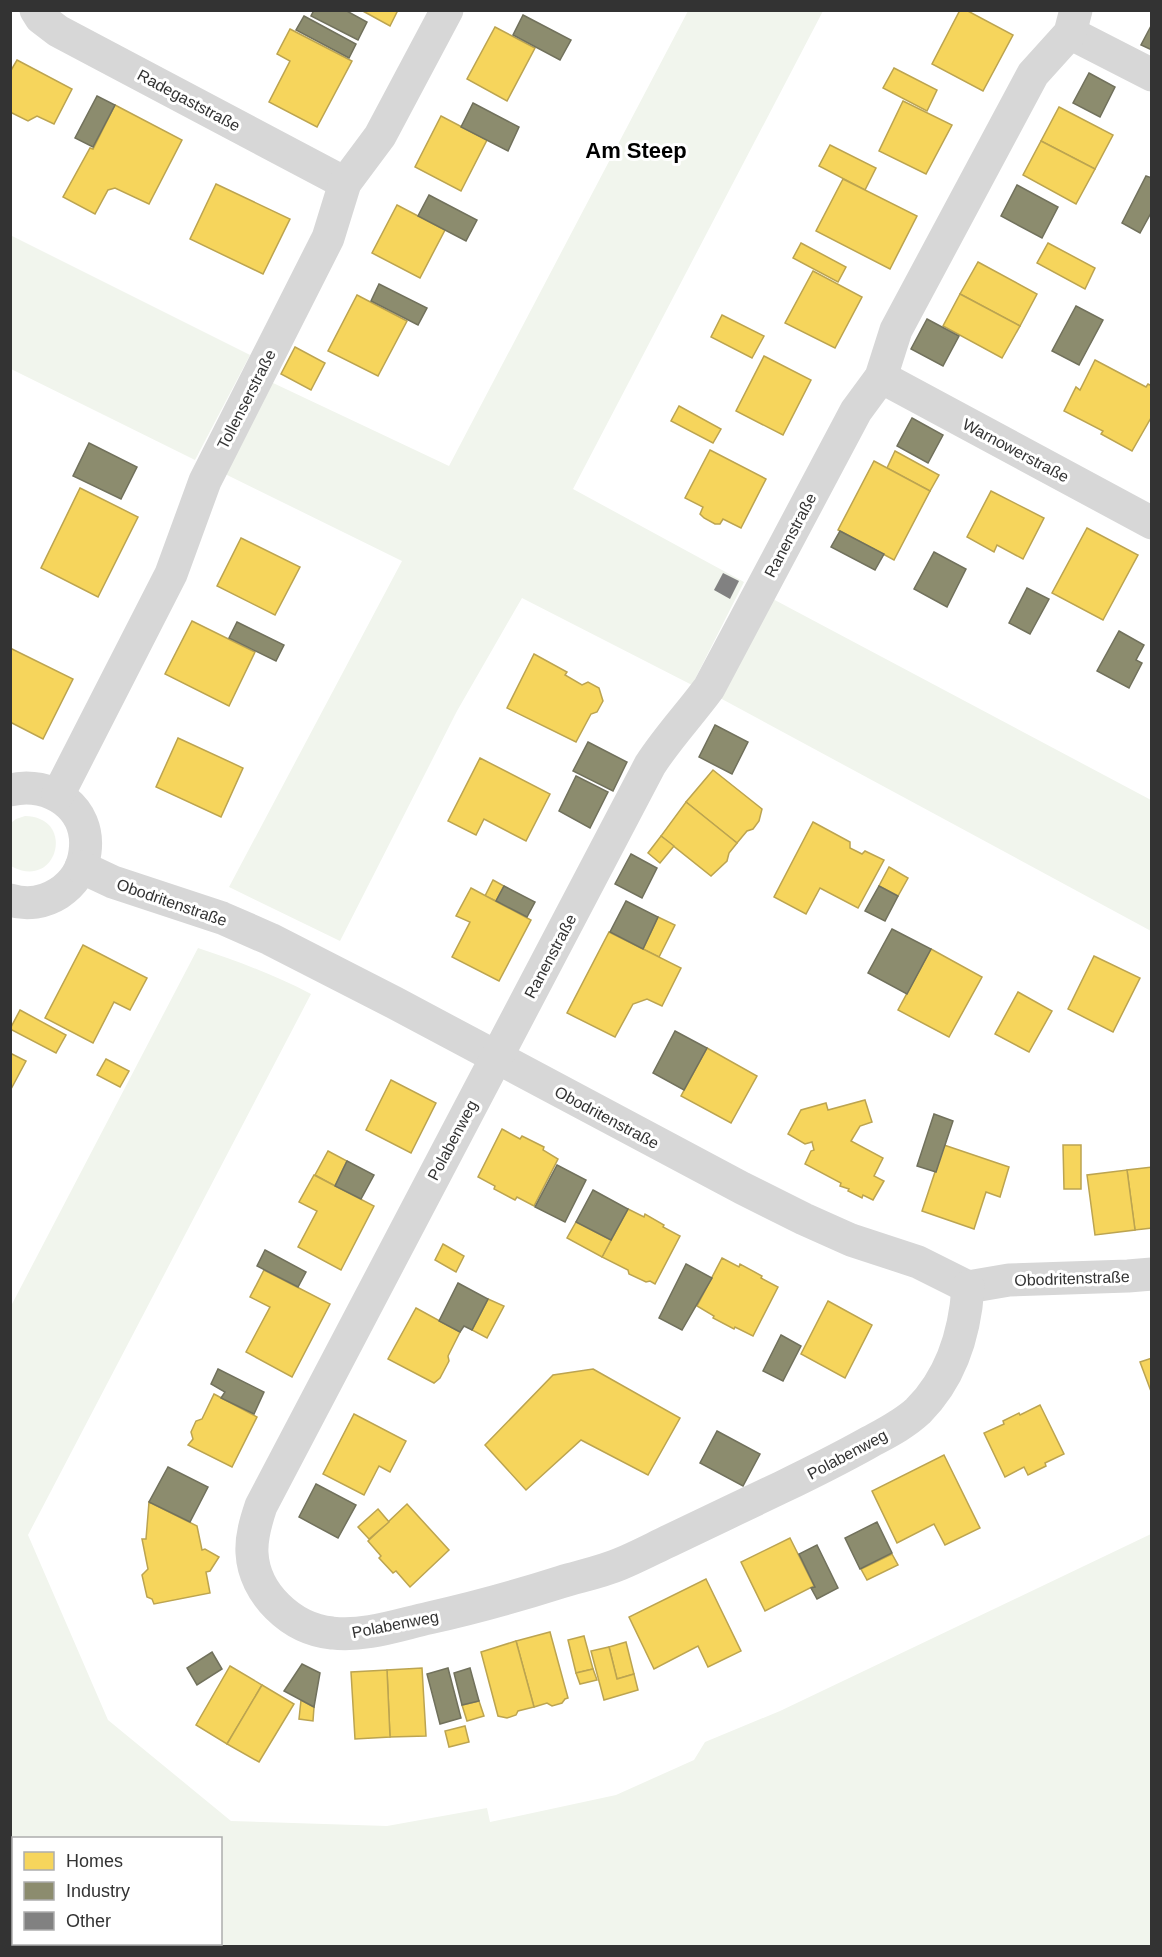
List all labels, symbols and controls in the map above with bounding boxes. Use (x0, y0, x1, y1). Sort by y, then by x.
street label: Radegaststraße (135, 66, 243, 135)
district label: Am Steep (585, 138, 687, 163)
street label: Tollenserstraße (214, 347, 279, 452)
street label: Warnowerstraße (960, 415, 1072, 486)
street label: Ranenstraße (761, 490, 820, 580)
street label: Obodritenstraße (114, 876, 229, 929)
street label: Ranenstraße (521, 911, 580, 1001)
street label: Obodritenstraße (552, 1083, 662, 1152)
street label: Polabenweg (424, 1097, 481, 1183)
street label: Obodritenstraße (1014, 1268, 1130, 1289)
street label: Polabenweg (804, 1426, 890, 1483)
street label: Polabenweg (350, 1608, 440, 1641)
legend (12, 1837, 222, 1945)
text: Homes (66, 1851, 123, 1871)
text: Industry (66, 1881, 130, 1901)
text: Other (66, 1911, 111, 1931)

